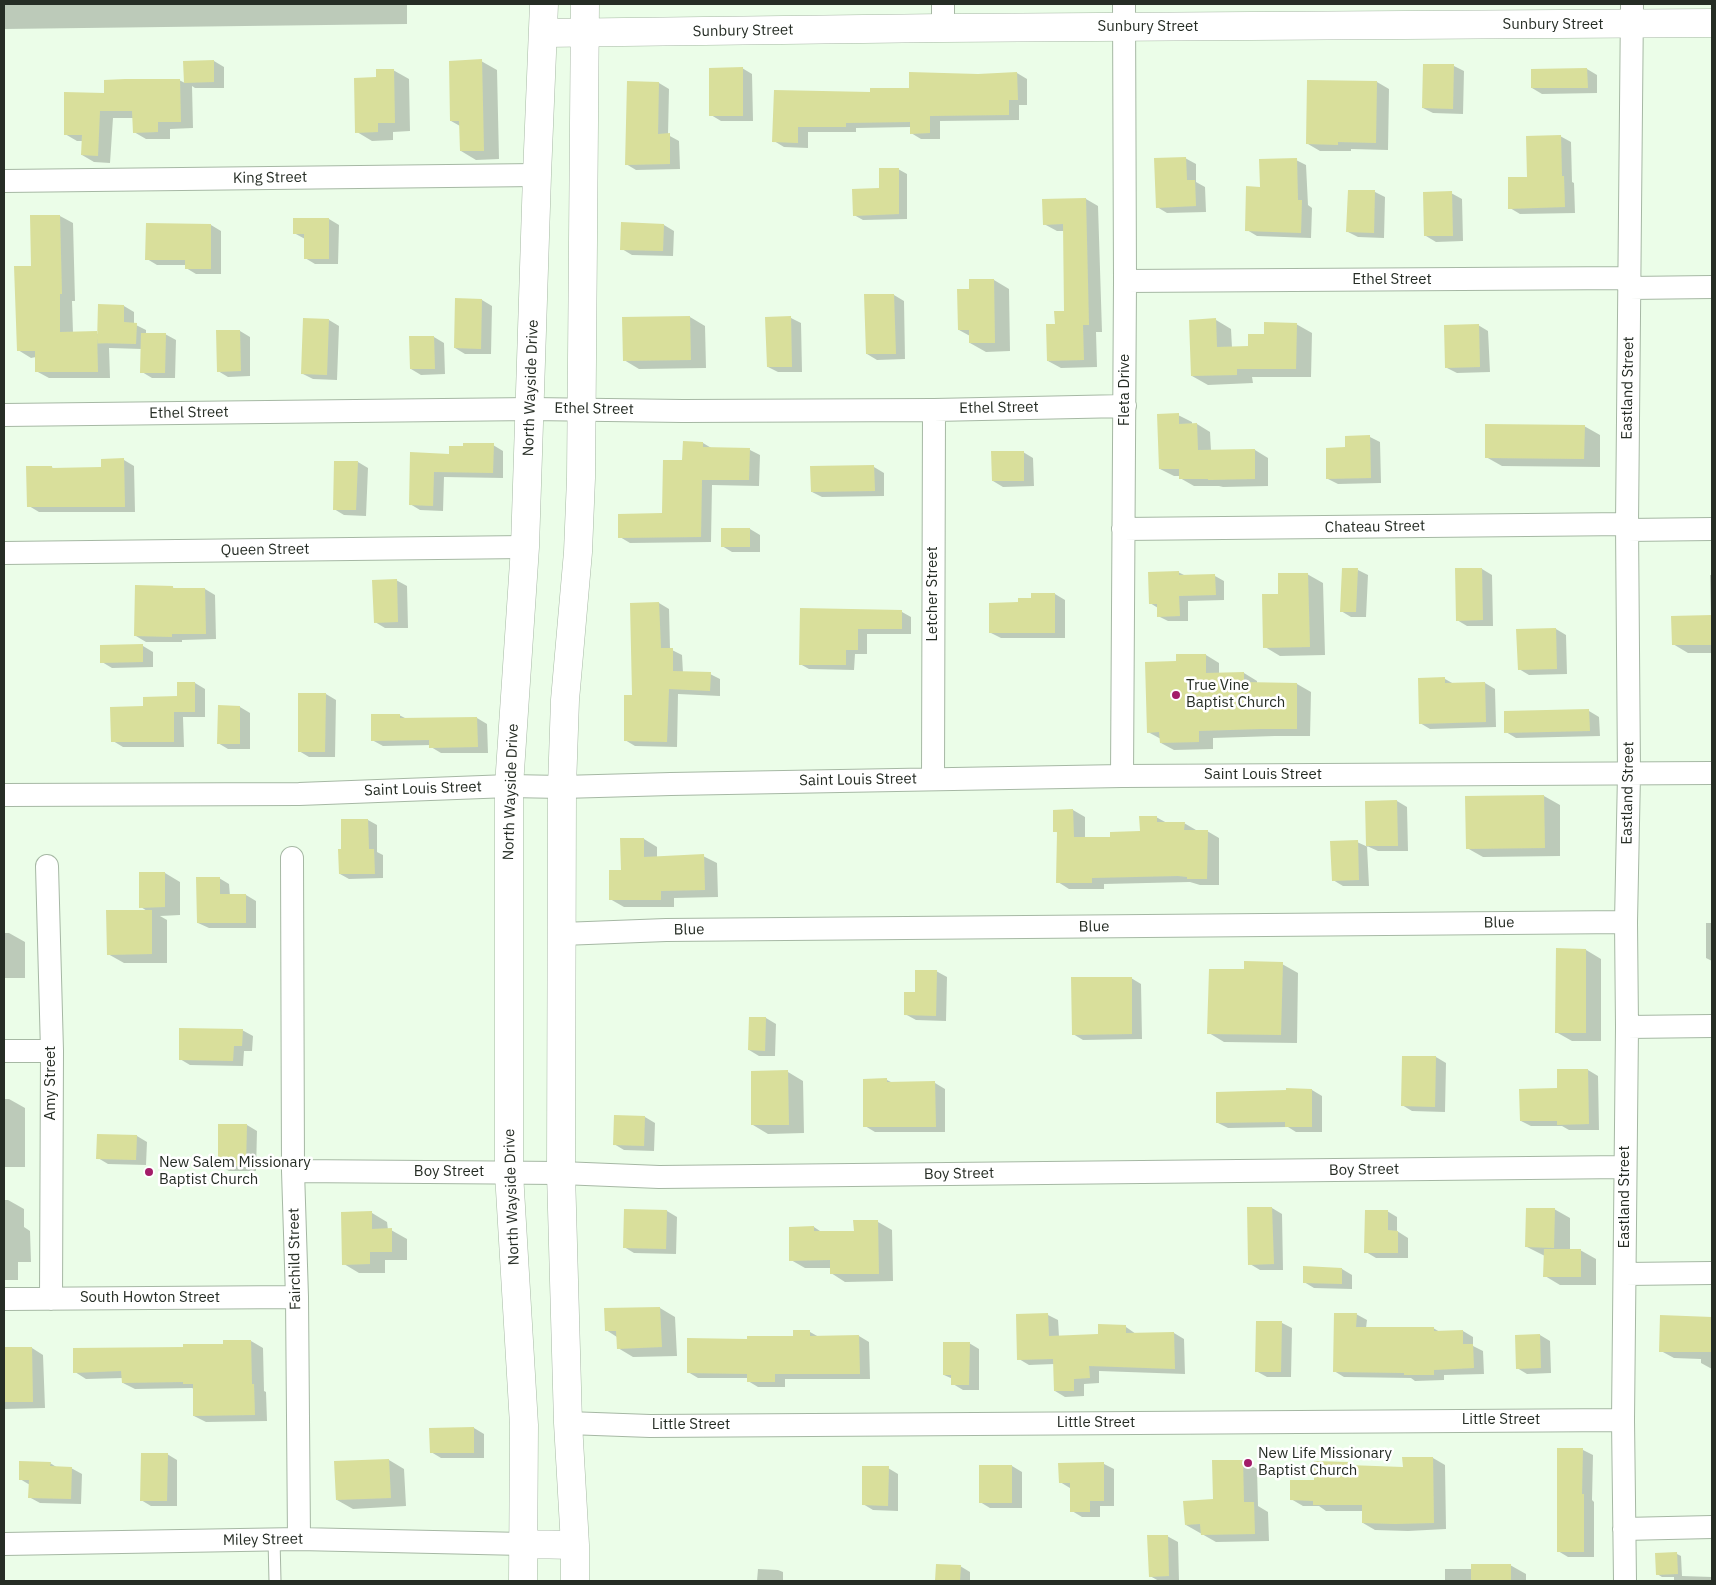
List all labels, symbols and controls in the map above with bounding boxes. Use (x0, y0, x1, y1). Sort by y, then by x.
street label: Sunbury Street (1503, 16, 1603, 34)
street label: Sunbury Street (1098, 18, 1198, 36)
street label: Sunbury Street (692, 21, 794, 41)
street label: King Street (233, 168, 307, 188)
street label: Ethel Street (1352, 271, 1432, 289)
street label: North Wayside Drive (520, 319, 542, 457)
street label: Eastland Street (1618, 336, 1638, 440)
street label: Fleta Drive (1116, 354, 1134, 426)
street label: Ethel Street (959, 398, 1039, 418)
street label: Ethel Street (554, 399, 634, 419)
street label: Ethel Street (149, 403, 229, 423)
street label: Chateau Street (1325, 517, 1425, 537)
street label: Queen Street (220, 540, 310, 560)
street label: Letcher Street (924, 546, 942, 642)
place label: True Vine Baptist Church (1186, 677, 1285, 712)
marker: True Vine Baptist Church (1170, 689, 1182, 701)
street label: North Wayside Drive (500, 723, 522, 861)
street label: Eastland Street (1618, 741, 1638, 845)
street label: Saint Louis Street (1204, 766, 1322, 784)
street label: Saint Louis Street (799, 770, 917, 790)
street label: Saint Louis Street (364, 778, 482, 800)
street label: Blue (1484, 914, 1514, 932)
street label: Blue (1079, 918, 1109, 936)
street label: Blue (674, 921, 704, 939)
street label: Amy Street (42, 1046, 60, 1120)
street label: North Wayside Drive (501, 1128, 523, 1266)
street label: Eastland Street (1616, 1145, 1634, 1249)
place label: New Salem Missionary Baptist Church (159, 1154, 311, 1189)
street label: Boy Street (1329, 1160, 1399, 1180)
street label: Boy Street (414, 1163, 484, 1181)
street label: Boy Street (924, 1164, 994, 1184)
marker: New Salem Missionary Baptist Church (143, 1166, 155, 1178)
street label: Fairchild Street (285, 1208, 305, 1310)
street label: South Howton Street (80, 1289, 220, 1307)
street label: Little Street (1462, 1411, 1540, 1429)
street label: Little Street (1057, 1414, 1135, 1432)
street label: Little Street (652, 1416, 730, 1434)
place label: New Life Missionary Baptist Church (1258, 1445, 1392, 1480)
marker: New Life Missionary Baptist Church (1242, 1457, 1254, 1469)
street label: Miley Street (223, 1530, 303, 1550)

